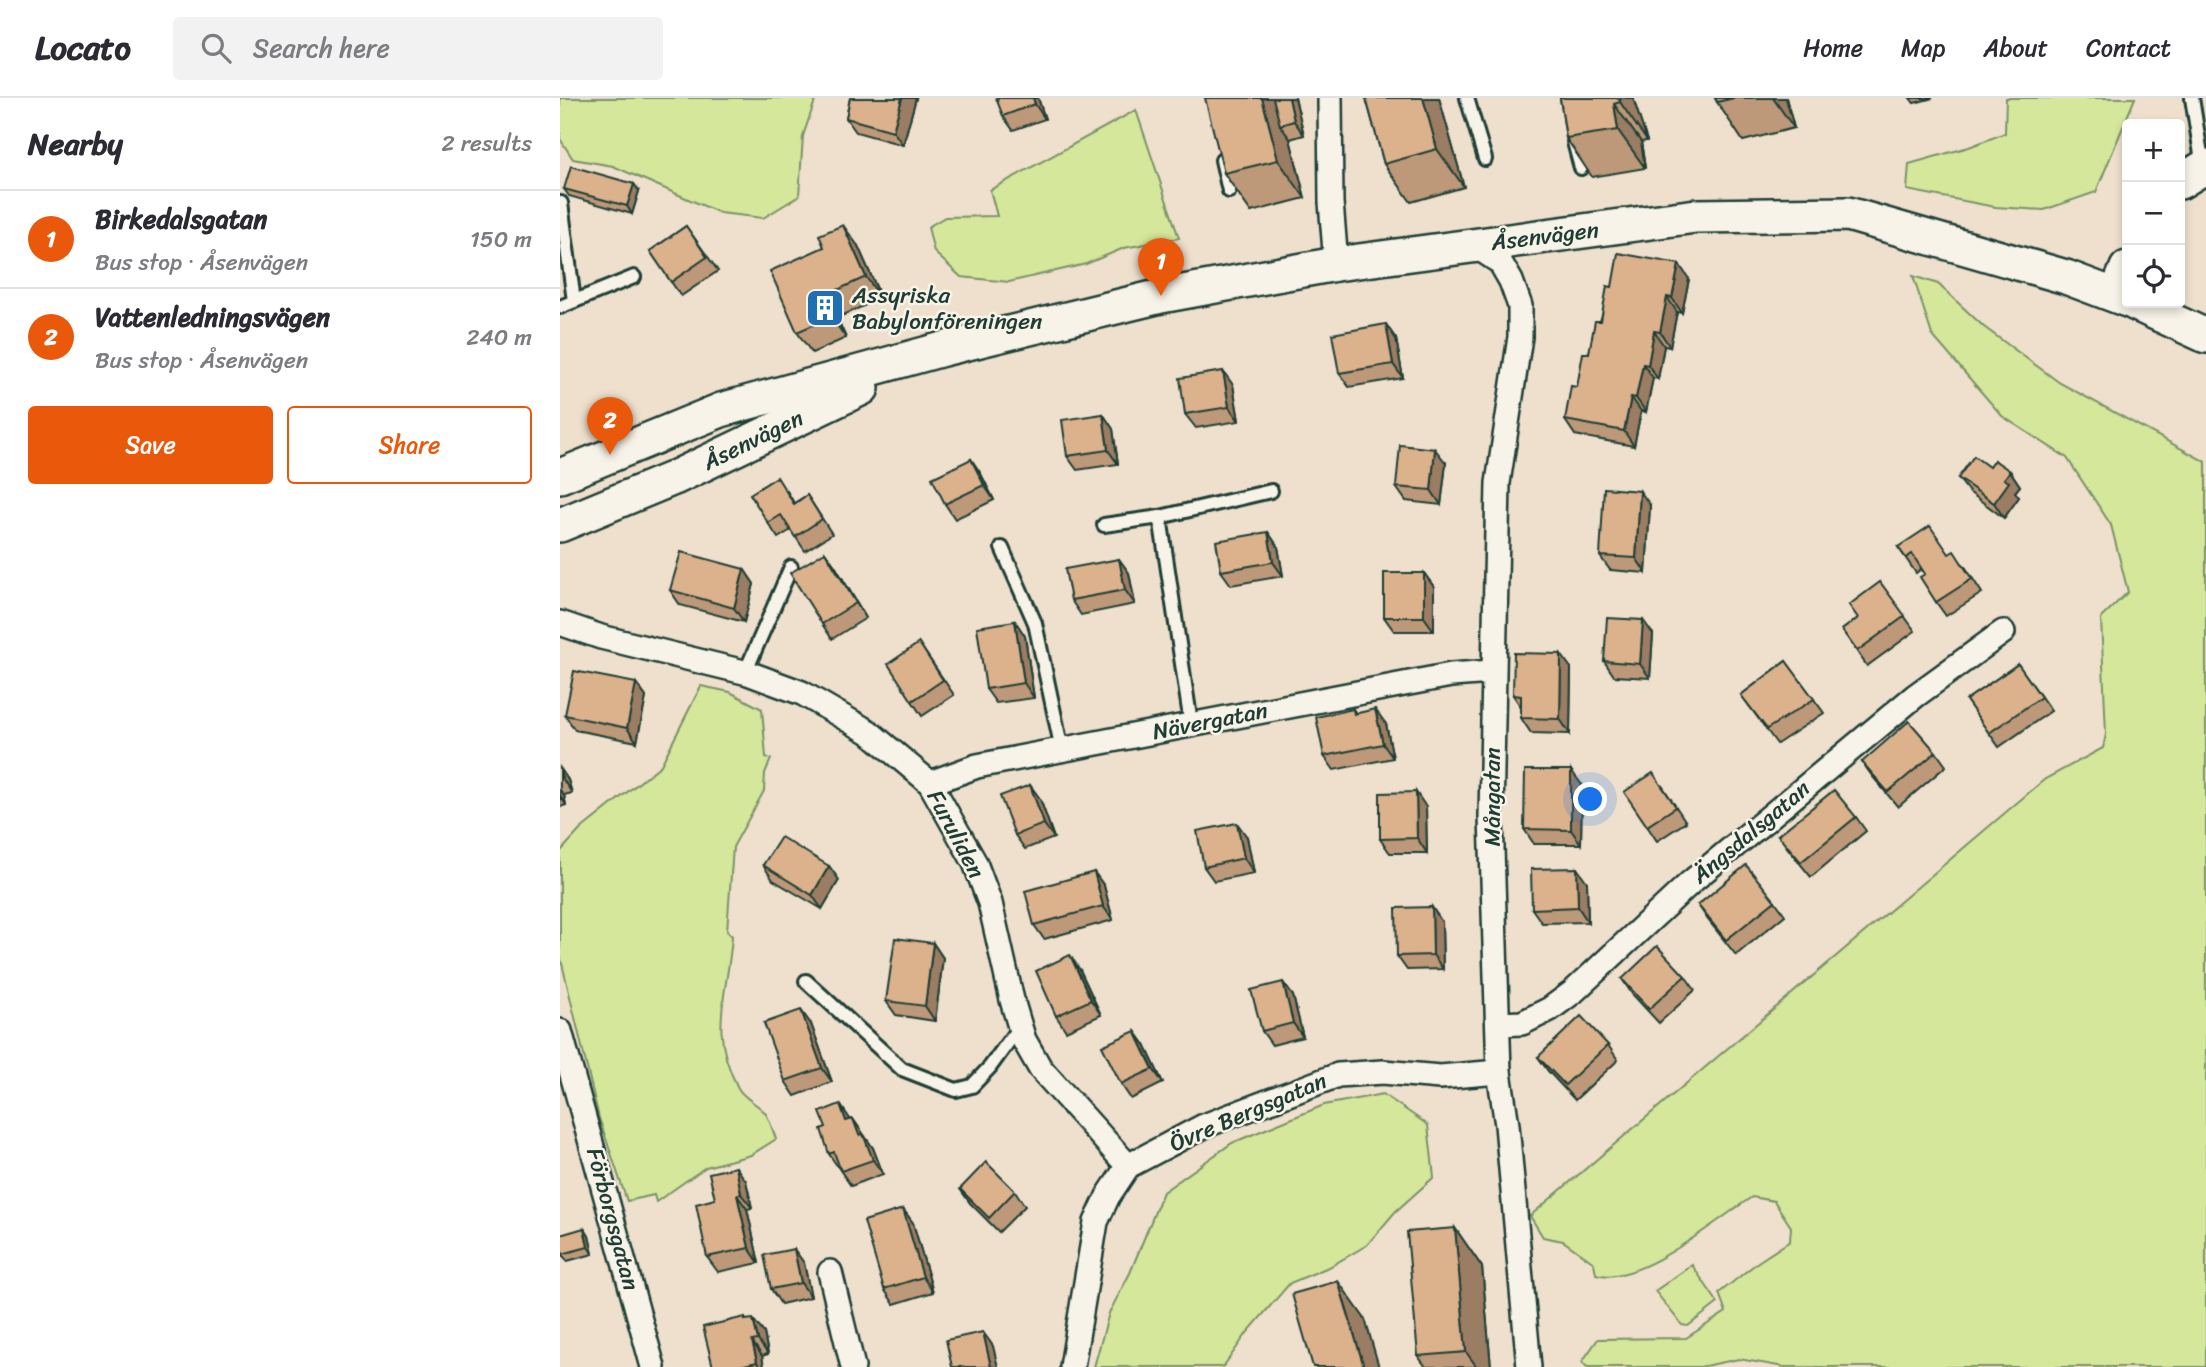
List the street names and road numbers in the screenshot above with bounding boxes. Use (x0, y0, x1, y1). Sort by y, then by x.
street label: Åsenvägen (1488, 209, 1601, 263)
street label: Åsenvägen (695, 398, 811, 483)
street label: Nävergatan (1149, 690, 1271, 752)
street label: Mångatan (1472, 747, 1513, 847)
street label: Ängsdalsgatan (1681, 769, 1820, 895)
street label: Furuliden (915, 782, 997, 886)
street label: Övre Bergsgatan (1163, 1060, 1333, 1164)
street label: Förborgsgatan (574, 1143, 652, 1295)

